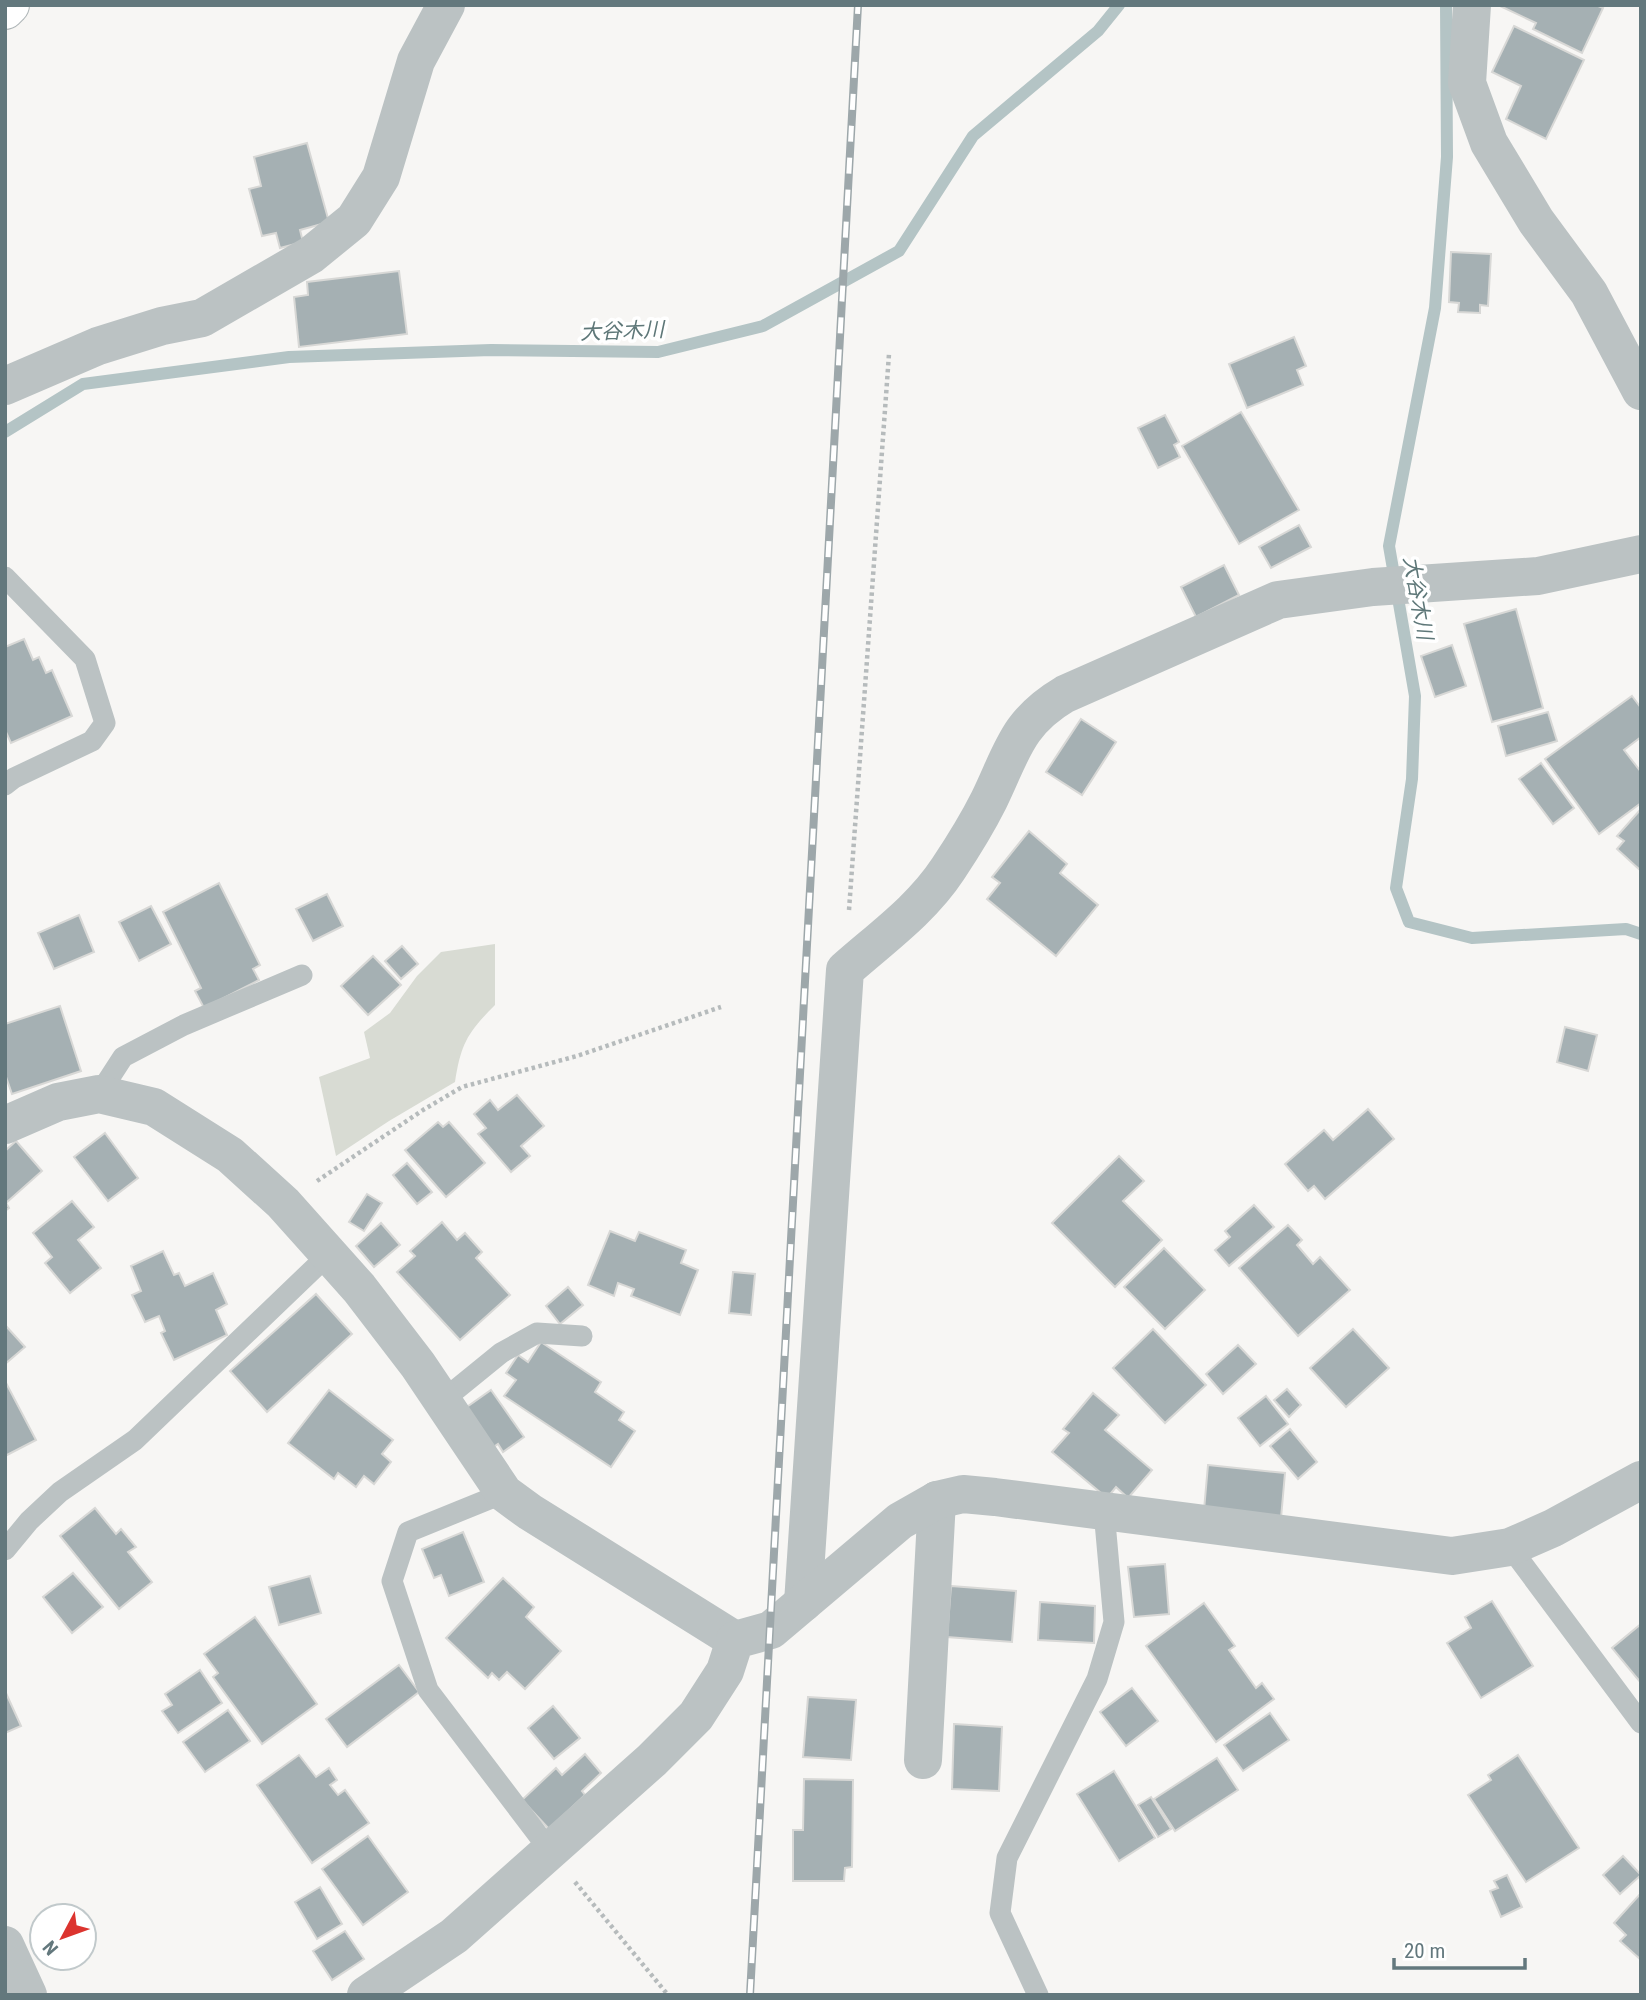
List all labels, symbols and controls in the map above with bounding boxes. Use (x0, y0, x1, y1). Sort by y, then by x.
water label: 大谷木川 (580, 317, 666, 344)
water label: 大谷木川 (1399, 555, 1437, 643)
north arrow (28, 1902, 98, 1972)
scale bar (1394, 1926, 1525, 1970)
text: N (38, 1936, 63, 1960)
text: 20 m (1404, 1939, 1445, 1963)

